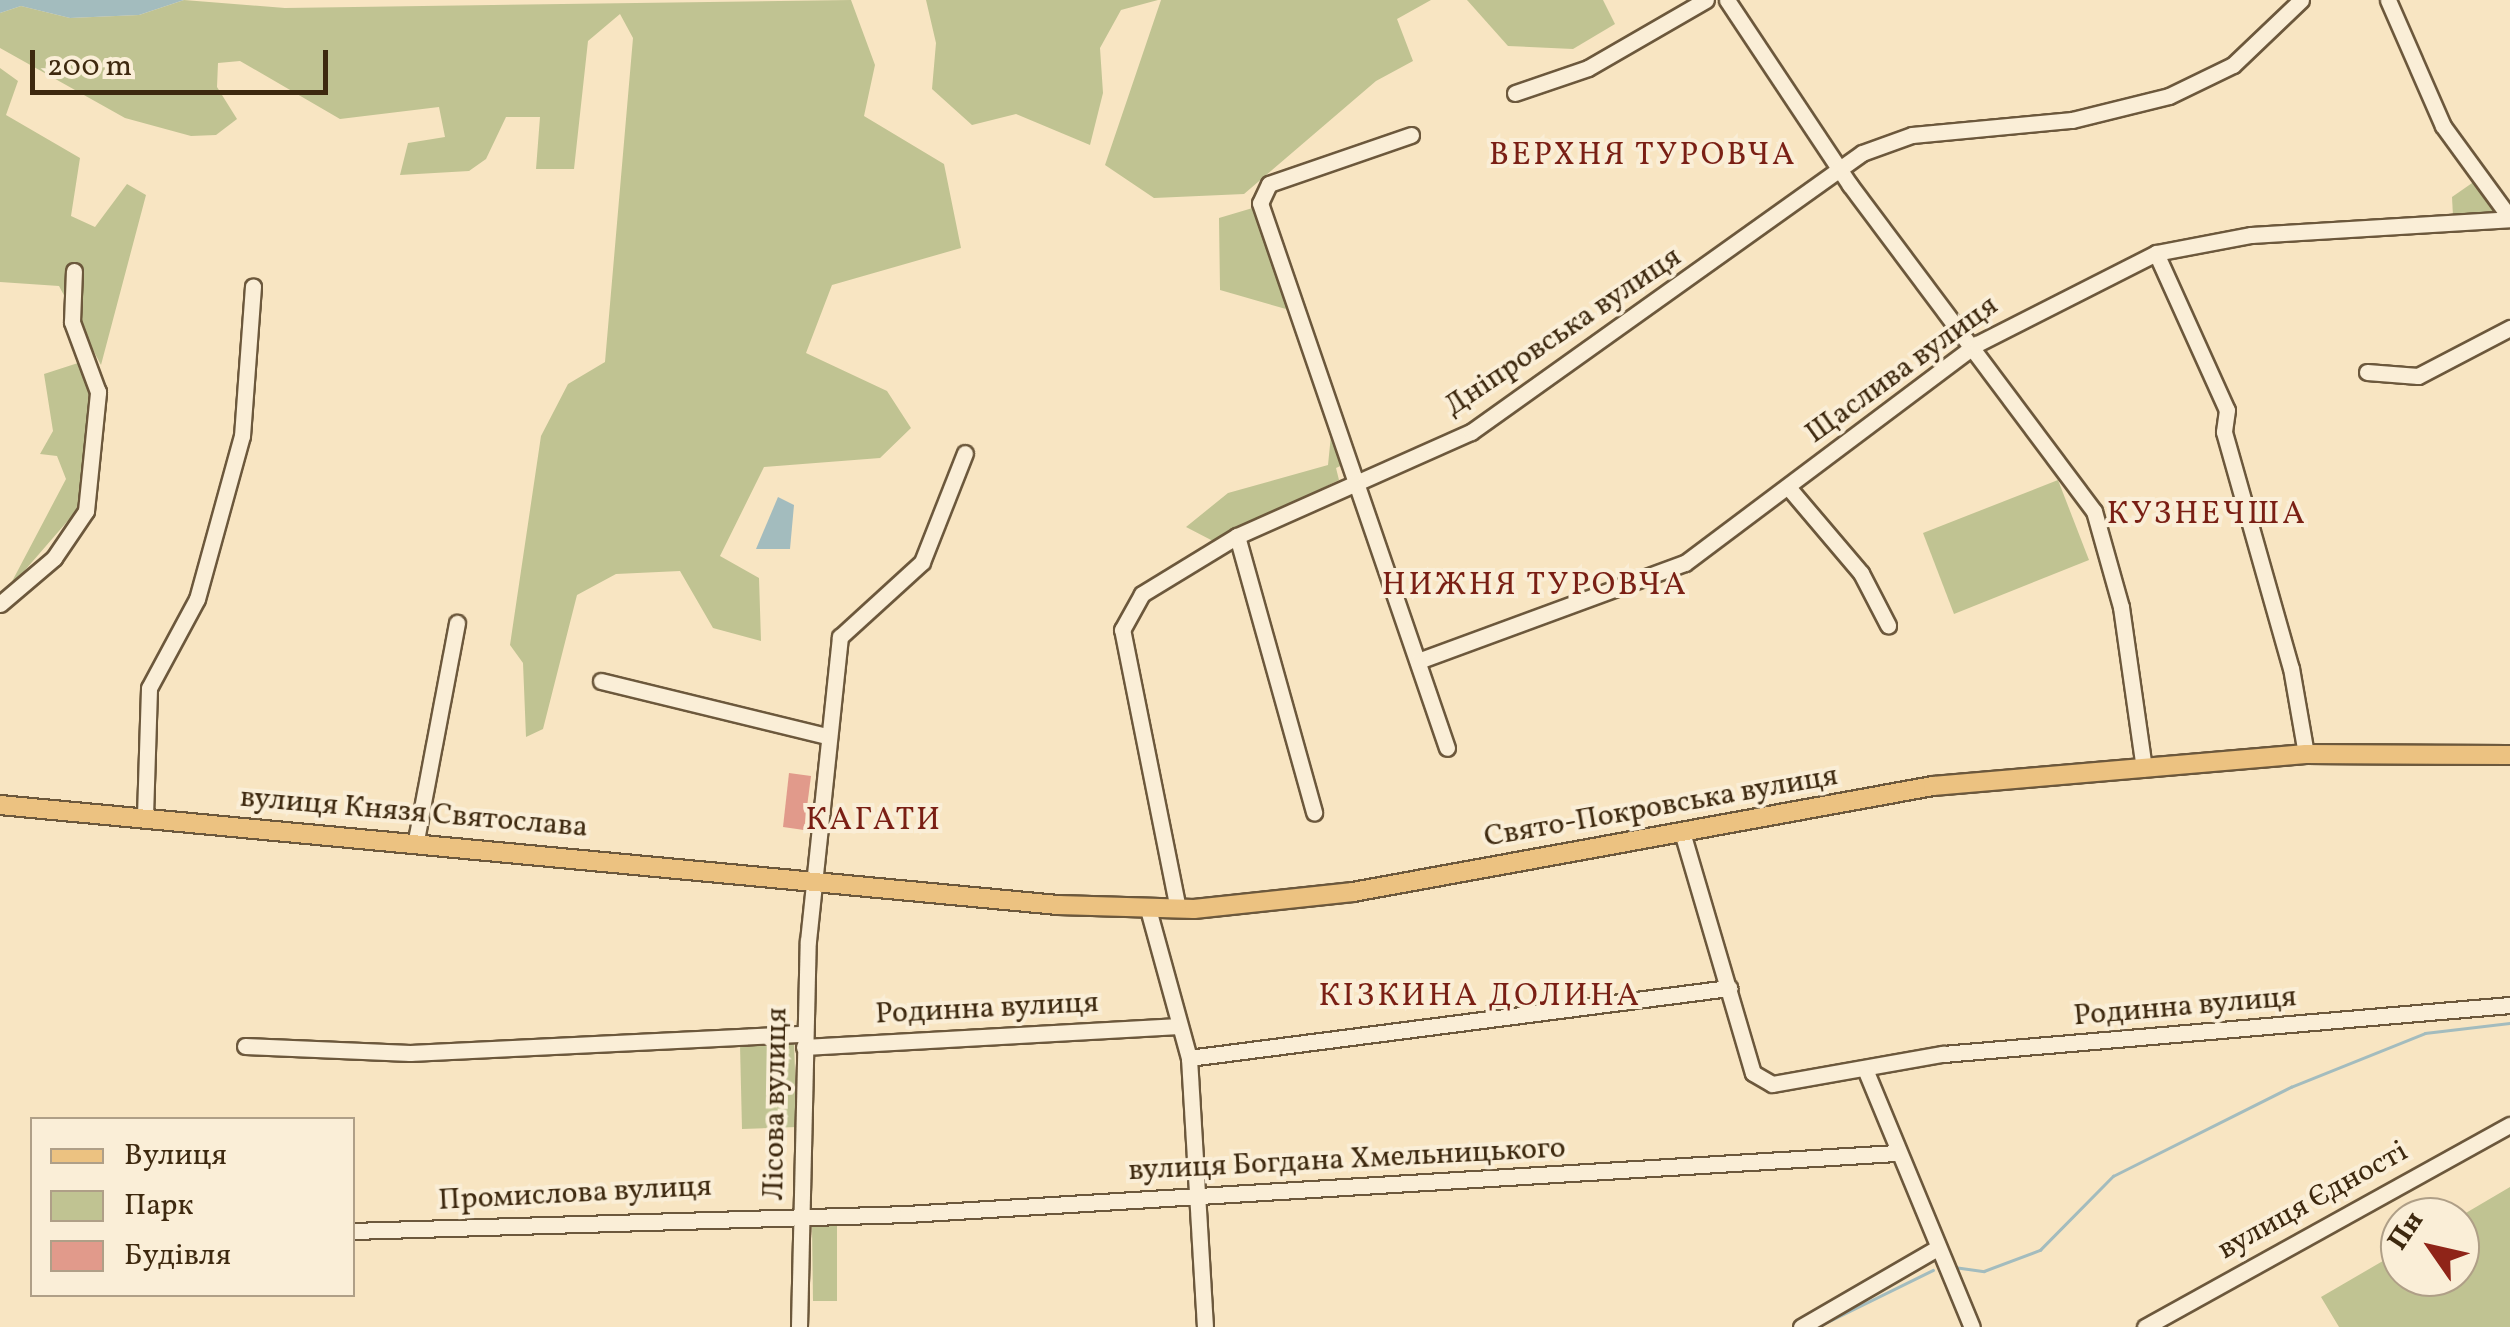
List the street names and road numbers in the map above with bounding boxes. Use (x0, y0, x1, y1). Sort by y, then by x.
street label: Дніпровська вулиця (1438, 239, 1688, 425)
street label: Щаслива вулиця (1799, 288, 2005, 452)
street label: Свято-Покровська вулиця (1481, 758, 1841, 856)
street label: вулиця Князя Святослава (239, 780, 589, 846)
street label: Родинна вулиця (2072, 979, 2298, 1035)
street label: Родинна вулиця (874, 985, 1100, 1033)
street label: Лісова вулиця (756, 1007, 796, 1201)
street label: вулиця Богдана Хмельницького (1128, 1131, 1566, 1189)
street label: вулиця Єдності (2212, 1134, 2414, 1268)
street label: Промислова вулиця (437, 1169, 713, 1219)

